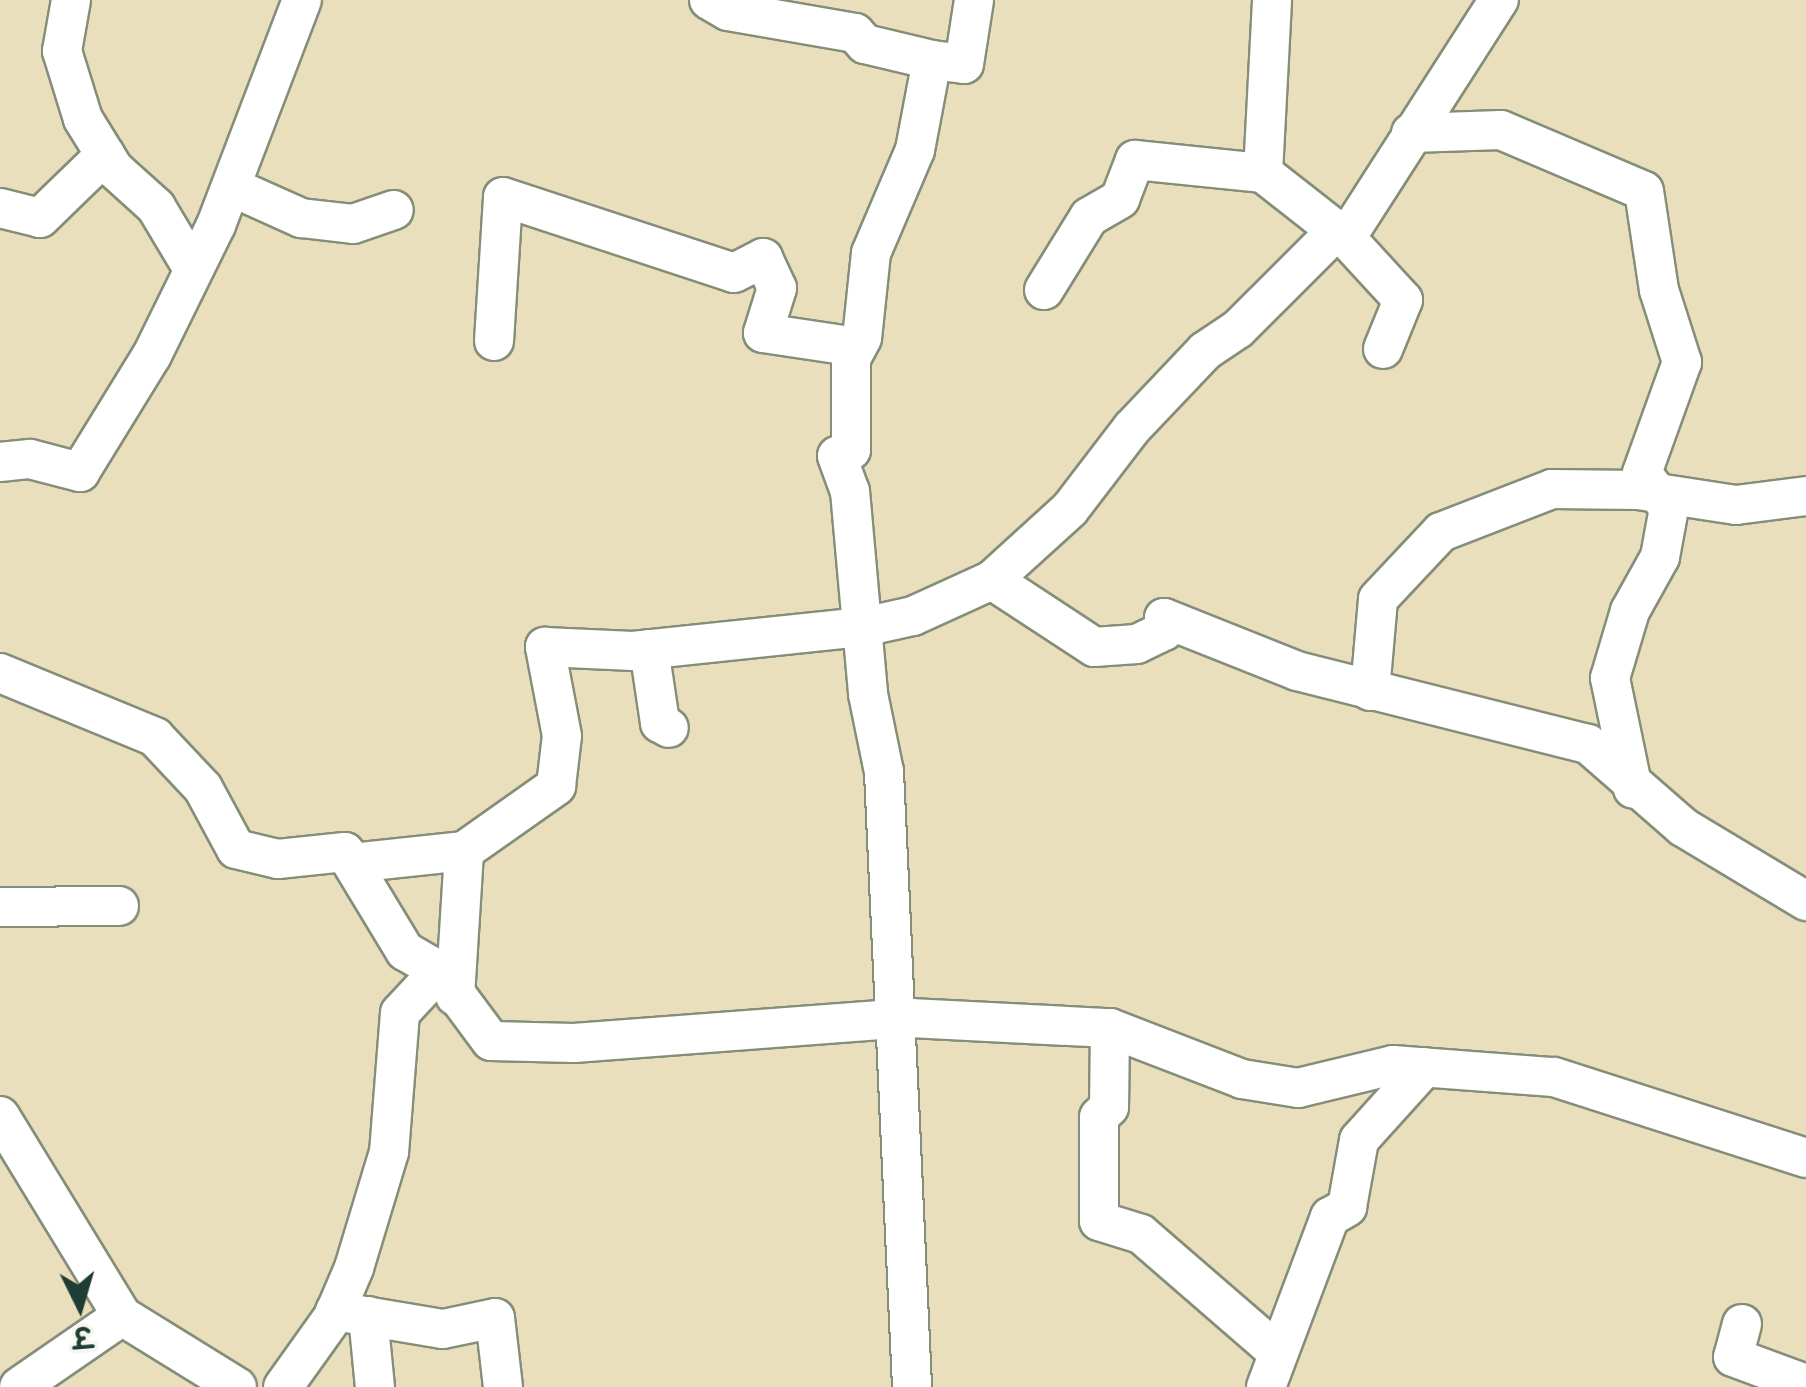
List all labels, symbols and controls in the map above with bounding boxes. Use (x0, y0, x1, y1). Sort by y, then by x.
north arrow (30, 1257, 130, 1357)
text: उ (72, 1318, 93, 1356)

